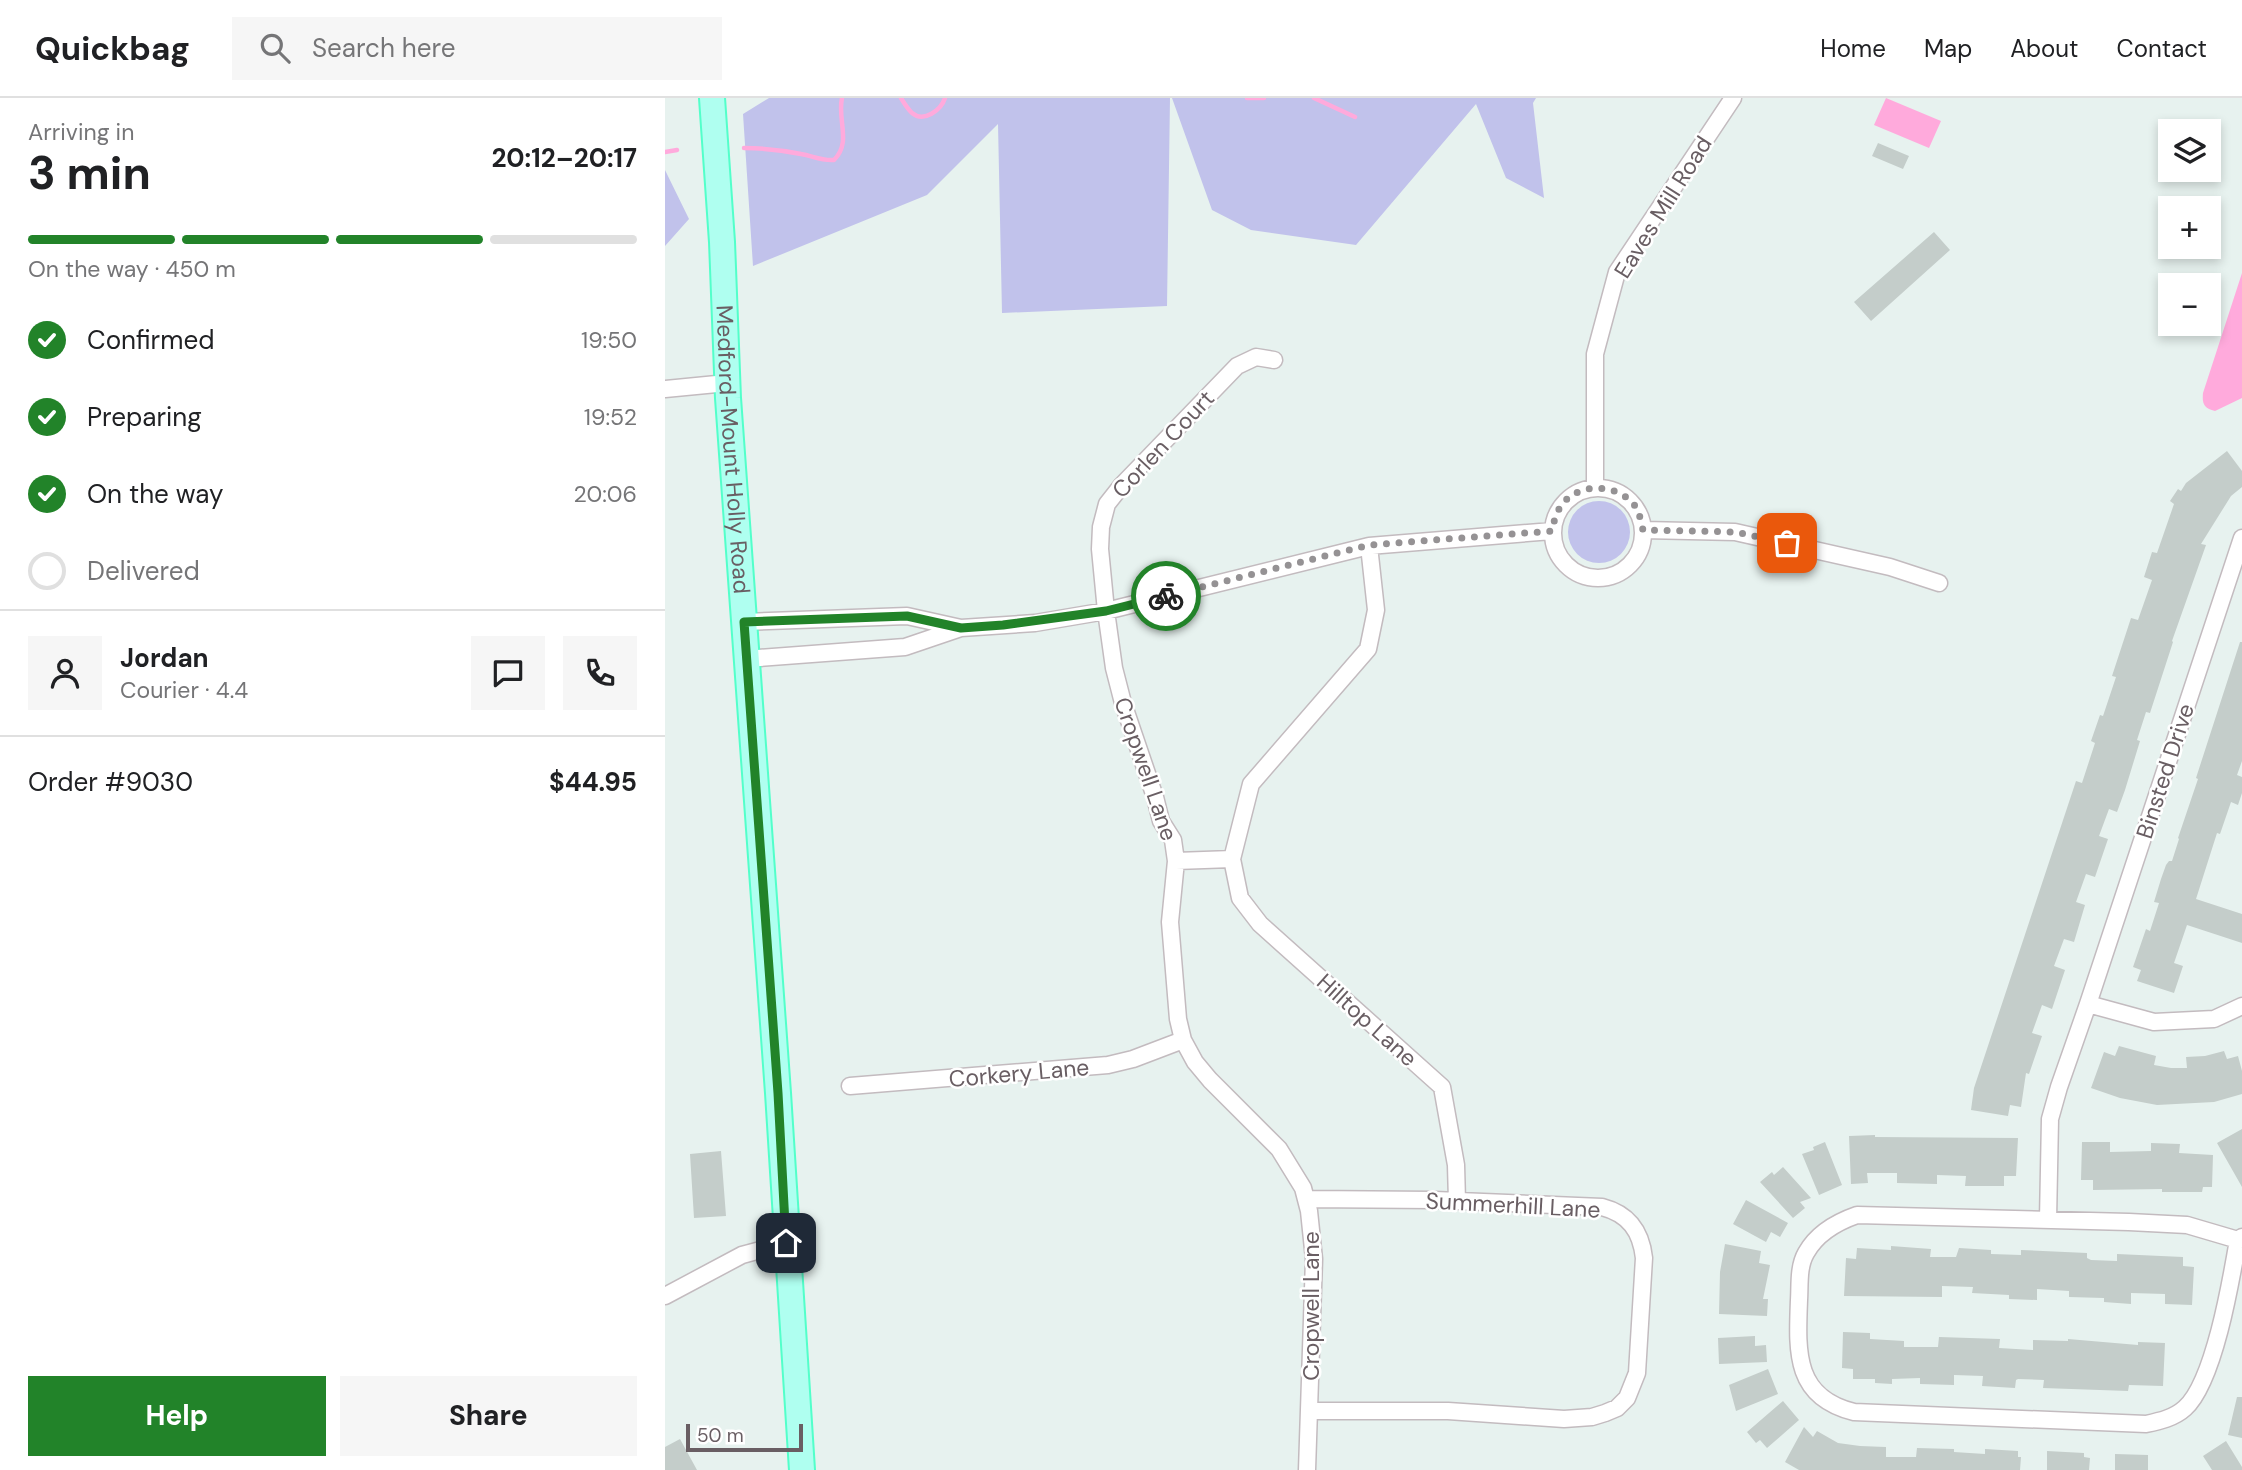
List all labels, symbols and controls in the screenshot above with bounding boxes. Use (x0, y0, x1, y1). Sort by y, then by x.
search box (232, 17, 722, 80)
text: Quickbag (35, 27, 190, 70)
icon: search (256, 29, 294, 67)
text: Search here (312, 31, 455, 65)
text: Home (1820, 33, 1886, 64)
text: Map (1924, 33, 1972, 64)
text: About (2010, 33, 2079, 64)
text: Contact (2117, 33, 2207, 64)
text: Arriving in (28, 117, 134, 147)
map controls (2158, 119, 2221, 336)
button: layers (2158, 119, 2221, 182)
street label: Eaves Mill Road (1607, 130, 1719, 284)
text: 20:12–20:17 (491, 141, 637, 175)
text: 3 min (28, 143, 151, 203)
button: + (2158, 196, 2221, 259)
text: On the way · 450 m (28, 254, 236, 284)
button: − (2158, 273, 2221, 336)
street label: Medford-Mount Holly Road (709, 304, 757, 595)
icon: check (28, 321, 66, 359)
text: Confirmed (87, 323, 214, 357)
text: 19:50 (581, 325, 637, 355)
street label: Corlen Court (1105, 384, 1221, 504)
icon: check (28, 398, 66, 436)
text: Preparing (87, 400, 202, 434)
text: 19:52 (584, 402, 637, 432)
icon: check (28, 475, 66, 513)
text: On the way (87, 477, 223, 511)
text: 20:06 (573, 479, 637, 509)
pin (1757, 513, 1817, 573)
icon: bag (1768, 524, 1806, 562)
text: Delivered (87, 554, 200, 588)
courier (1131, 561, 1201, 631)
icon: bike (1147, 577, 1185, 615)
button: person (28, 636, 102, 710)
button: chat (471, 636, 545, 710)
button: phone (563, 636, 637, 710)
text: Jordan (120, 641, 209, 675)
text: Courier · 4.4 (120, 675, 248, 705)
street label: Cropwell Lane (1107, 693, 1185, 845)
street label: Binsted Drive (2129, 700, 2201, 842)
text: Order #9030 (28, 765, 193, 799)
text: $44.95 (549, 765, 637, 799)
street label: Hilltop Lane (1310, 967, 1424, 1073)
street label: Corkery Lane (948, 1052, 1090, 1094)
street label: Summerhill Lane (1425, 1185, 1601, 1225)
pin (756, 1213, 816, 1273)
icon: home (767, 1224, 805, 1262)
street label: Cropwell Lane (1296, 1231, 1326, 1381)
button: Help (28, 1376, 326, 1456)
button: Share (340, 1376, 637, 1456)
scale bar (686, 1421, 803, 1453)
text: 50 m (697, 1423, 744, 1448)

